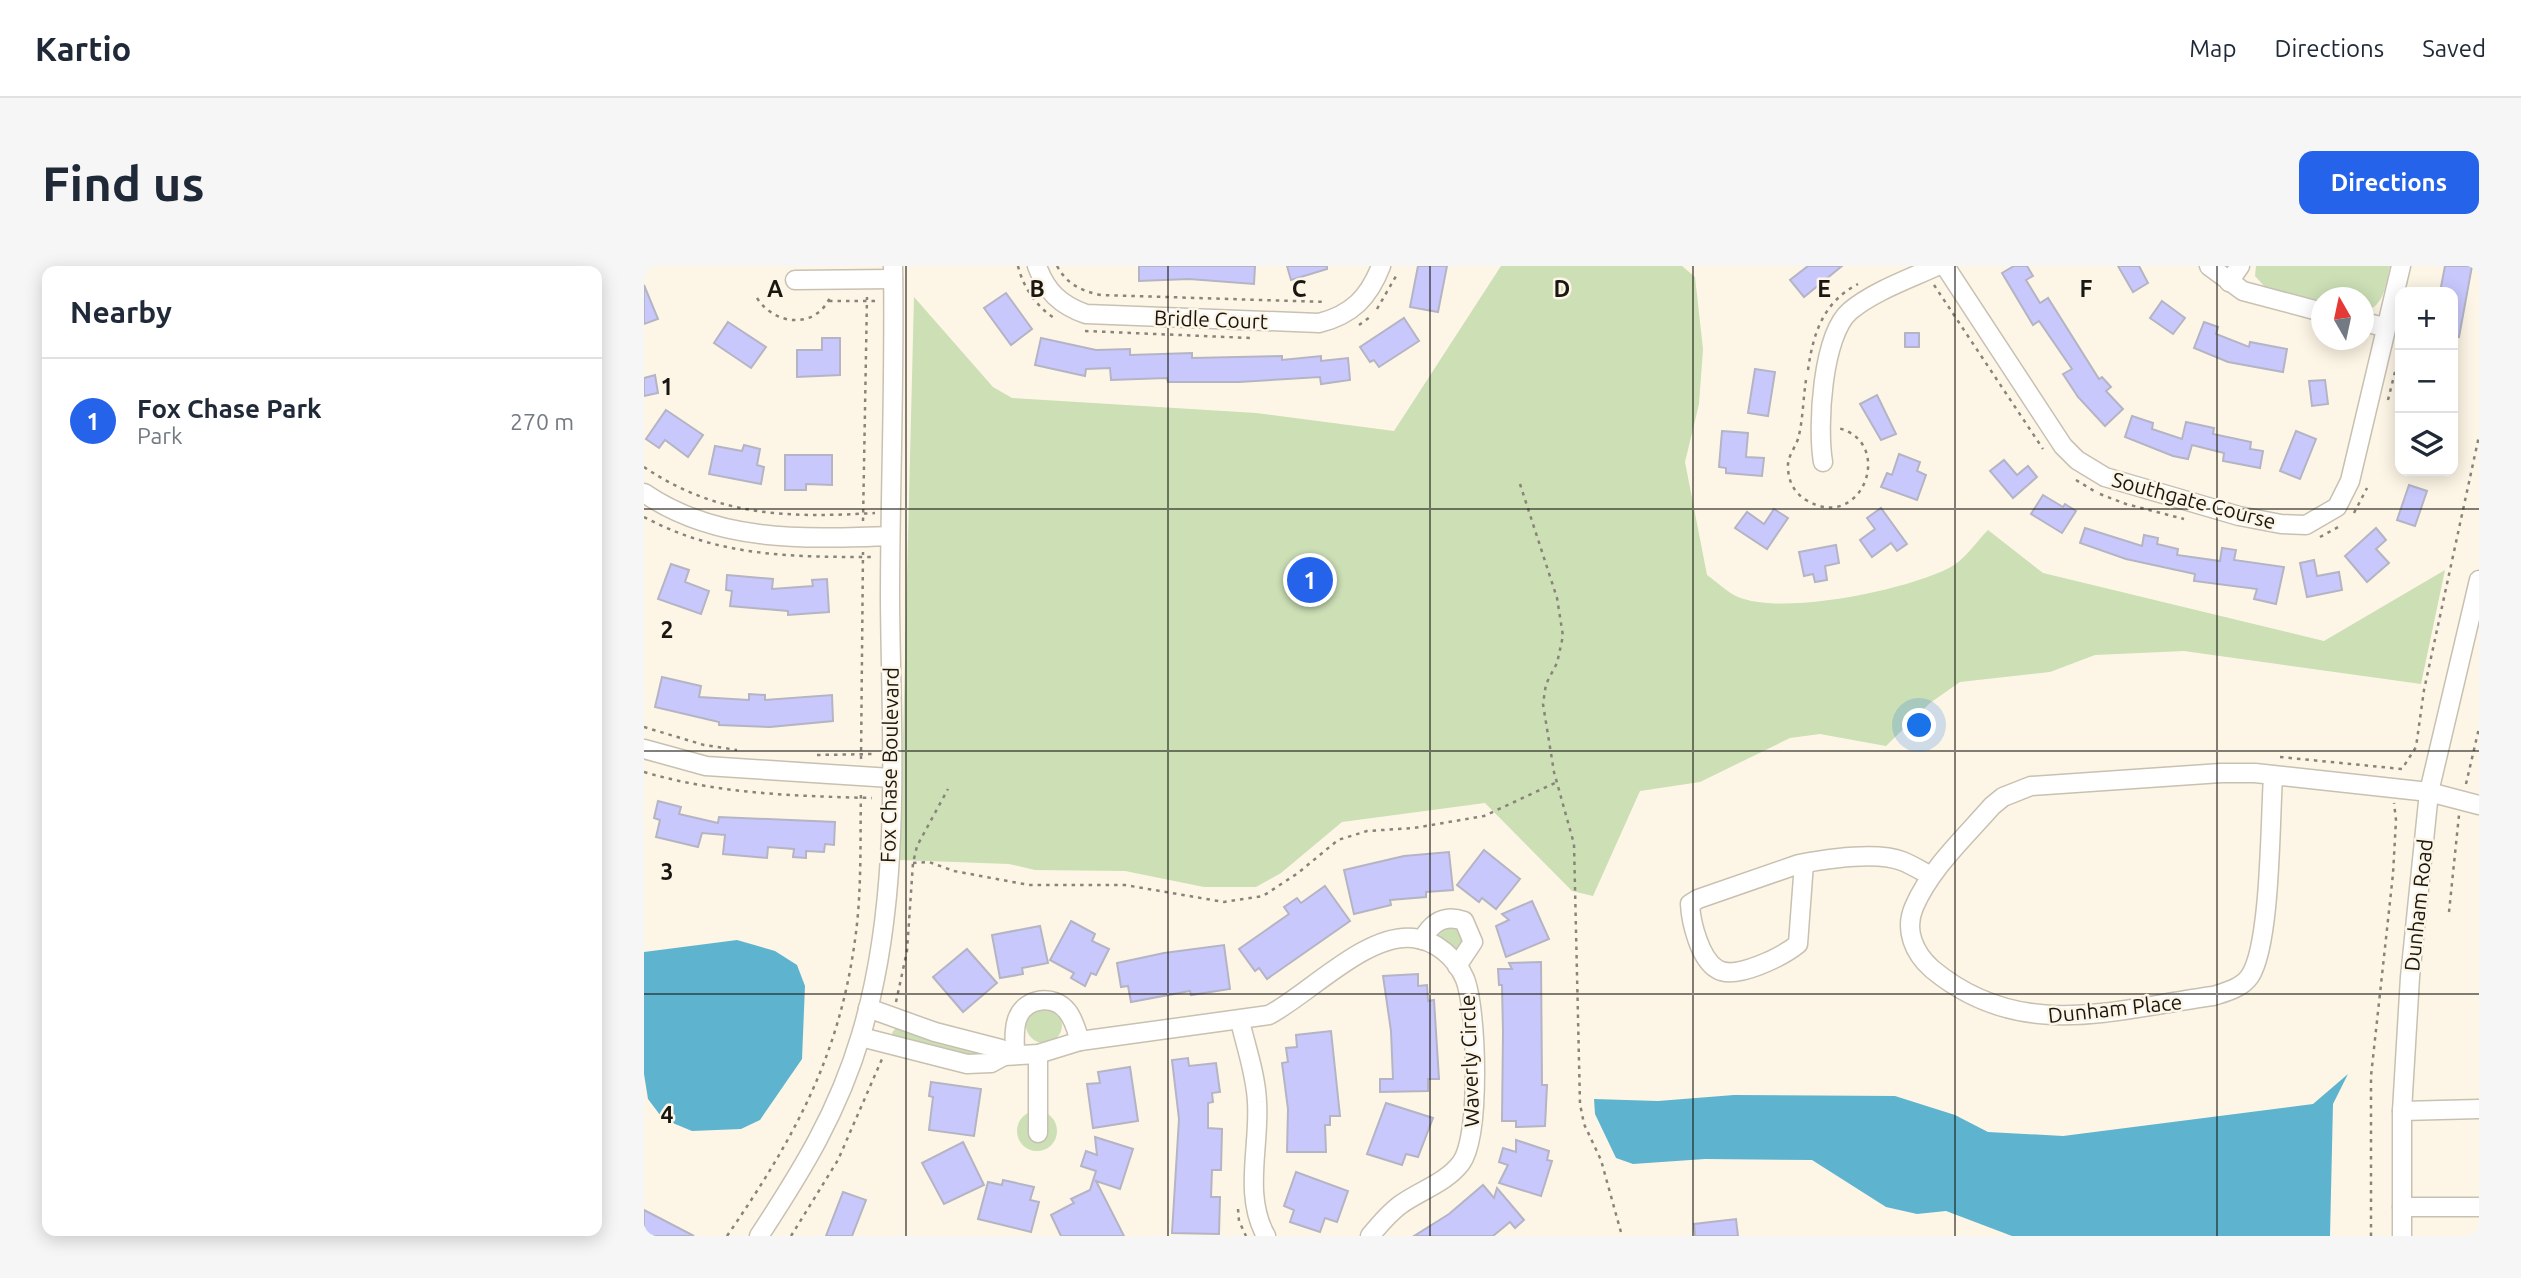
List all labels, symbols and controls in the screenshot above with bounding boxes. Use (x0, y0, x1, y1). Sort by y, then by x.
text: Kartio (35, 30, 131, 67)
text: Map (2189, 35, 2236, 62)
text: Directions (2274, 35, 2384, 62)
text: Saved (2422, 35, 2486, 62)
button: Directions (2299, 151, 2479, 214)
text: Find us (42, 155, 205, 210)
text: A (767, 276, 783, 301)
text: B (1029, 276, 1045, 301)
text: C (1292, 276, 1307, 301)
text: D (1554, 276, 1570, 301)
text: E (1817, 276, 1831, 301)
text: F (2080, 276, 2093, 301)
north arrow (2311, 287, 2374, 350)
map controls (2395, 287, 2458, 476)
button: + (2395, 287, 2458, 350)
text: Nearby (70, 295, 172, 329)
street label: Bridle Court (1154, 305, 1268, 333)
button: − (2395, 350, 2458, 413)
text: 1 (661, 374, 673, 399)
text: Fox Chase Park (137, 394, 322, 423)
text: 1 (87, 409, 99, 434)
text: 270 m (510, 409, 574, 434)
button: layers (2395, 413, 2458, 476)
text: Park (137, 423, 183, 448)
street label: Southgate Course (2109, 467, 2279, 533)
pin: 1 (1287, 554, 1333, 606)
text: 2 (661, 617, 673, 642)
street label: Fox Chase Boulevard (875, 667, 903, 863)
your location (1902, 708, 1936, 742)
street label: Dunham Road (2399, 838, 2437, 972)
text: 3 (661, 859, 673, 884)
street label: Dunham Place (2047, 989, 2183, 1027)
street label: Waverly Circle (1455, 994, 1483, 1128)
text: 4 (661, 1102, 674, 1127)

